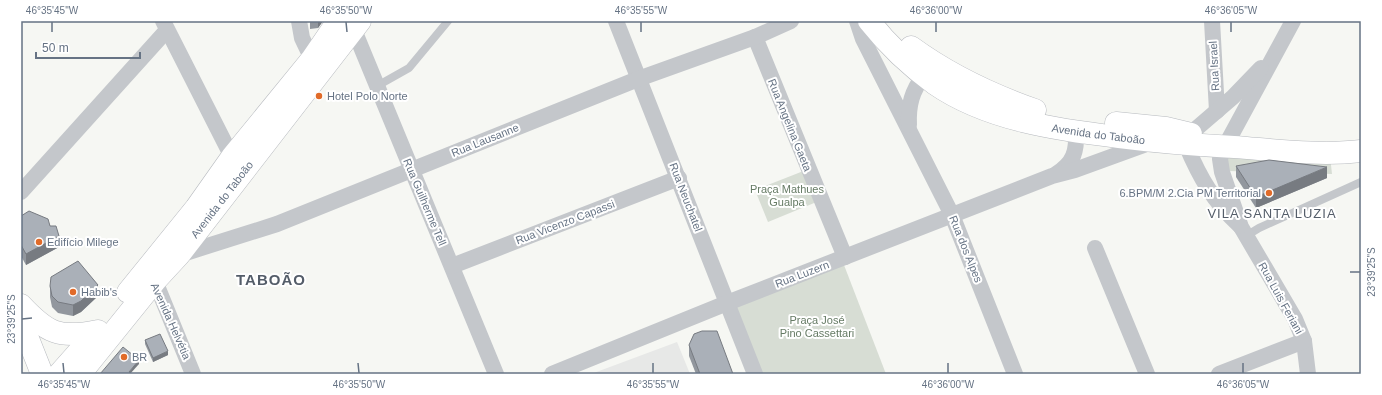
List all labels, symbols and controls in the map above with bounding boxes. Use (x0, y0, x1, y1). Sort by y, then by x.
text: 46°35'45"W (26, 5, 79, 16)
text: 46°35'50"W (320, 5, 373, 16)
text: 46°35'55"W (615, 5, 668, 16)
text: 46°36'00"W (910, 5, 963, 16)
text: 46°36'05"W (1205, 5, 1258, 16)
scale bar (36, 34, 140, 60)
text: 50 m (42, 41, 69, 55)
street label: Rua Israel (1207, 41, 1221, 91)
street label: Rua Angelina Gaeta (766, 77, 814, 174)
place label: Hotel Polo Norte (327, 90, 408, 102)
marker: Hotel Polo Norte (314, 91, 324, 101)
street label: Rua Lausanne (450, 121, 520, 159)
street label: Avenida do Taboão (1051, 122, 1146, 146)
street label: Rua Guilherme Tell (401, 157, 449, 247)
street label: Avenida do Taboão (188, 159, 255, 240)
street label: Rua Neuchatel (667, 161, 705, 233)
park label: Praça Mathues Gualpa (750, 183, 824, 208)
place label: 6.BPM/M 2.Cia PM Territorial (1119, 187, 1261, 199)
marker: 6.BPM/M 2.Cia PM Territorial (1264, 188, 1274, 198)
street label: Rua Vicenzo Capassi (514, 198, 616, 246)
district label: VILA SANTA LUZIA (1207, 206, 1337, 221)
street label: Rua dos Alpes (947, 214, 985, 285)
place label: Edifício Milege (47, 236, 119, 248)
marker: Edifício Milege (34, 237, 44, 247)
text: 23°39'25"S (1366, 247, 1377, 297)
street label: Rua Luzern (773, 258, 831, 290)
street label: Rua Luis Feriani (1256, 260, 1306, 336)
district label: TABOÃO (236, 271, 306, 288)
street label: Avenida Helvétia (149, 281, 194, 362)
place label: Habib's (81, 286, 118, 298)
marker: Habib's (68, 287, 78, 297)
text: 23°39'25"S (6, 294, 17, 344)
park label: Praça José Pino Cassettari (780, 314, 854, 339)
place label: BR (132, 351, 147, 363)
marker: BR (119, 352, 129, 362)
text: 46°35'45"W (38, 379, 91, 390)
text: 46°35'50"W (333, 379, 386, 390)
text: 46°35'55"W (627, 379, 680, 390)
text: 46°36'00"W (922, 379, 975, 390)
text: 46°36'05"W (1217, 379, 1270, 390)

